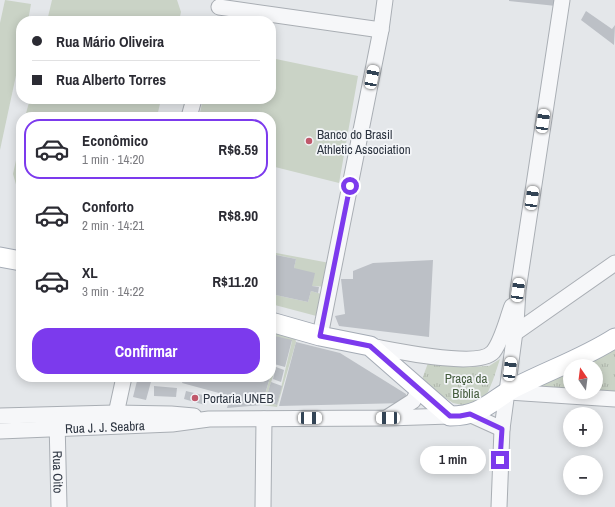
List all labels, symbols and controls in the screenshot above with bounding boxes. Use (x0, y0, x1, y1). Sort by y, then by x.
text: Rua Mário Oliveira (56, 31, 164, 52)
car (364, 64, 380, 90)
text: Rua Alberto Torres (56, 69, 166, 90)
car (535, 108, 551, 134)
place label: Banco do Brasil Athletic Association (316, 126, 411, 158)
text: Econômico (82, 130, 148, 151)
icon: car (34, 131, 70, 167)
marker: Banco do Brasil Athletic Association (304, 136, 314, 146)
text: R$6.59 (218, 139, 258, 160)
text: 1 min · 14:20 (82, 151, 144, 168)
route start (341, 177, 359, 195)
car (524, 185, 540, 211)
text: Conforto (82, 196, 134, 217)
icon: car (34, 197, 70, 233)
text: R$8.90 (218, 205, 258, 226)
text: 2 min · 14:21 (82, 217, 144, 234)
text: XL (82, 262, 98, 283)
icon: car (34, 263, 70, 299)
text: R$11.20 (212, 271, 258, 292)
car (510, 277, 526, 303)
text: 3 min · 14:22 (82, 283, 144, 300)
button: Confirmar (32, 328, 260, 374)
car (503, 356, 517, 382)
north arrow (563, 359, 603, 399)
map controls (563, 359, 603, 495)
park label: Praça da Bíblia (445, 370, 487, 402)
place label: Portaria UNEB (203, 390, 274, 407)
marker: Portaria UNEB (190, 393, 200, 403)
button: + (563, 407, 603, 447)
car (298, 412, 322, 424)
car (376, 412, 400, 424)
street label: Rua J. J. Seabra (65, 417, 145, 437)
callout: 1 min (420, 446, 486, 474)
street label: Rua Oito (49, 450, 67, 494)
text: 1 min (439, 451, 467, 468)
route end (491, 451, 509, 469)
button: − (563, 455, 603, 495)

